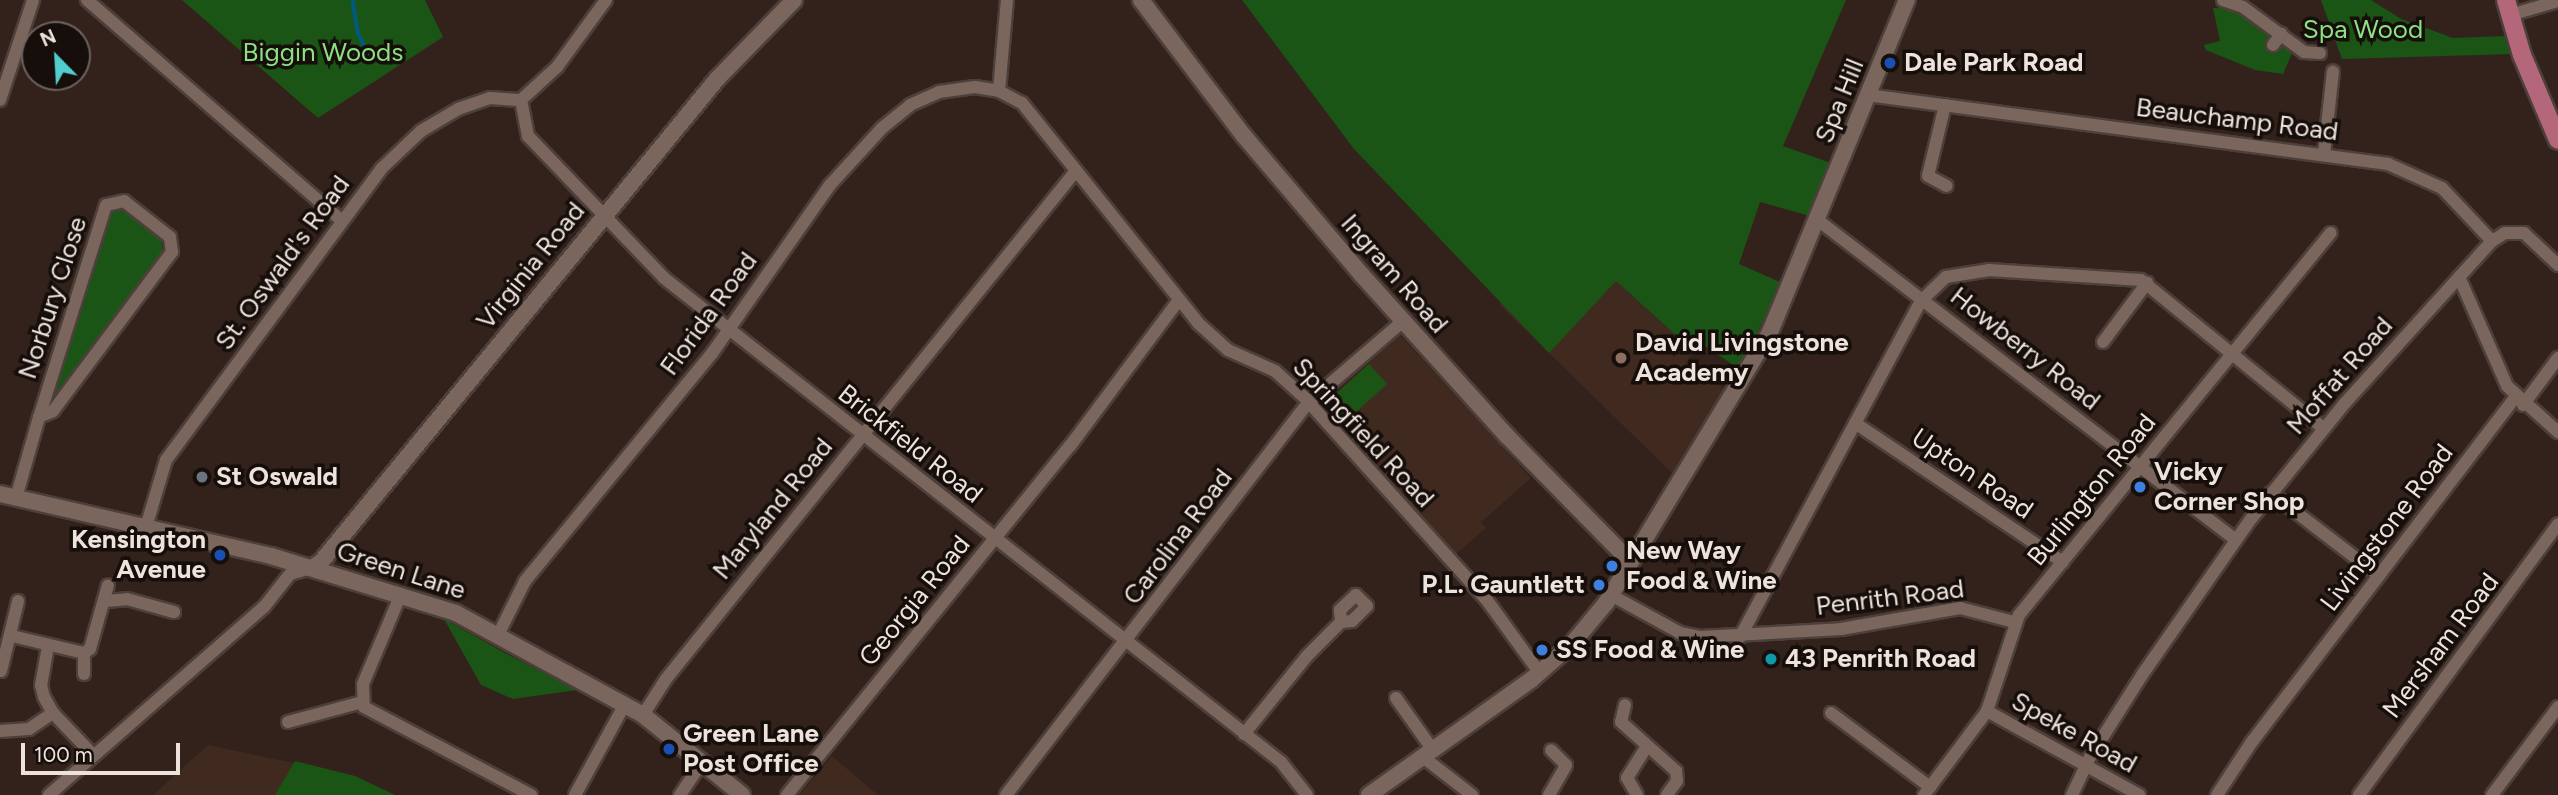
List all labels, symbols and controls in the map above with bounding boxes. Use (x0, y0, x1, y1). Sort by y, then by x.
park label: Spa Wood (2303, 14, 2423, 46)
north arrow (21, 21, 91, 91)
text: N (37, 25, 59, 52)
park label: Biggin Woods (243, 37, 403, 69)
place label: Dale Park Road (1904, 47, 2084, 79)
street label: Spa Hill (1809, 54, 1871, 148)
marker: Dale Park Road (1882, 55, 1898, 71)
street label: Beauchamp Road (2134, 92, 2340, 148)
street label: St. Oswald's Road (209, 170, 357, 356)
street label: Virginia Road (470, 196, 592, 336)
street label: Ingram Road (1334, 208, 1454, 340)
street label: Norbury Close (12, 213, 94, 383)
street label: Florida Road (654, 246, 764, 382)
street label: Howberry Road (1944, 281, 2106, 417)
street label: Moffat Road (2280, 311, 2400, 441)
place label: David Livingstone Academy (1635, 327, 1849, 388)
marker: David Livingstone Academy (1613, 350, 1629, 366)
street label: Springfield Road (1286, 352, 1440, 514)
street label: Brickfield Road (832, 378, 988, 510)
street label: Burlington Road (2021, 408, 2163, 572)
street label: Upton Road (1906, 422, 2038, 526)
street label: Maryland Road (707, 432, 839, 586)
street label: Livingstone Road (2314, 438, 2460, 618)
place label: Vicky Corner Shop (2154, 456, 2304, 518)
place label: St Oswald (216, 461, 338, 493)
street label: Carolina Road (1117, 463, 1239, 611)
marker: St Oswald (194, 469, 210, 485)
marker: Vicky Corner Shop (2132, 479, 2148, 495)
place label: Kensington Avenue (71, 524, 206, 586)
street label: Georgia Road (853, 530, 977, 672)
place label: New Way Food & Wine (1626, 535, 1777, 596)
street label: Green Lane (333, 536, 469, 606)
marker: Kensington Avenue (212, 547, 228, 563)
marker: New Way Food & Wine (1604, 558, 1620, 574)
street label: Mersham Road (2376, 567, 2506, 725)
place label: P.L. Gauntlett (1421, 569, 1585, 601)
street label: Penrith Road (1814, 573, 1966, 623)
marker: P.L. Gauntlett (1591, 577, 1607, 593)
place label: SS Food & Wine (1556, 634, 1744, 666)
marker: SS Food & Wine (1534, 642, 1550, 658)
place label: 43 Penrith Road (1785, 643, 1976, 675)
marker: 43 Penrith Road (1763, 651, 1779, 667)
street label: Speke Road (2006, 686, 2142, 780)
place label: Green Lane Post Office (683, 718, 819, 780)
scale bar (24, 728, 184, 772)
marker: Green Lane Post Office (661, 741, 677, 757)
text: 100 m (34, 742, 93, 767)

